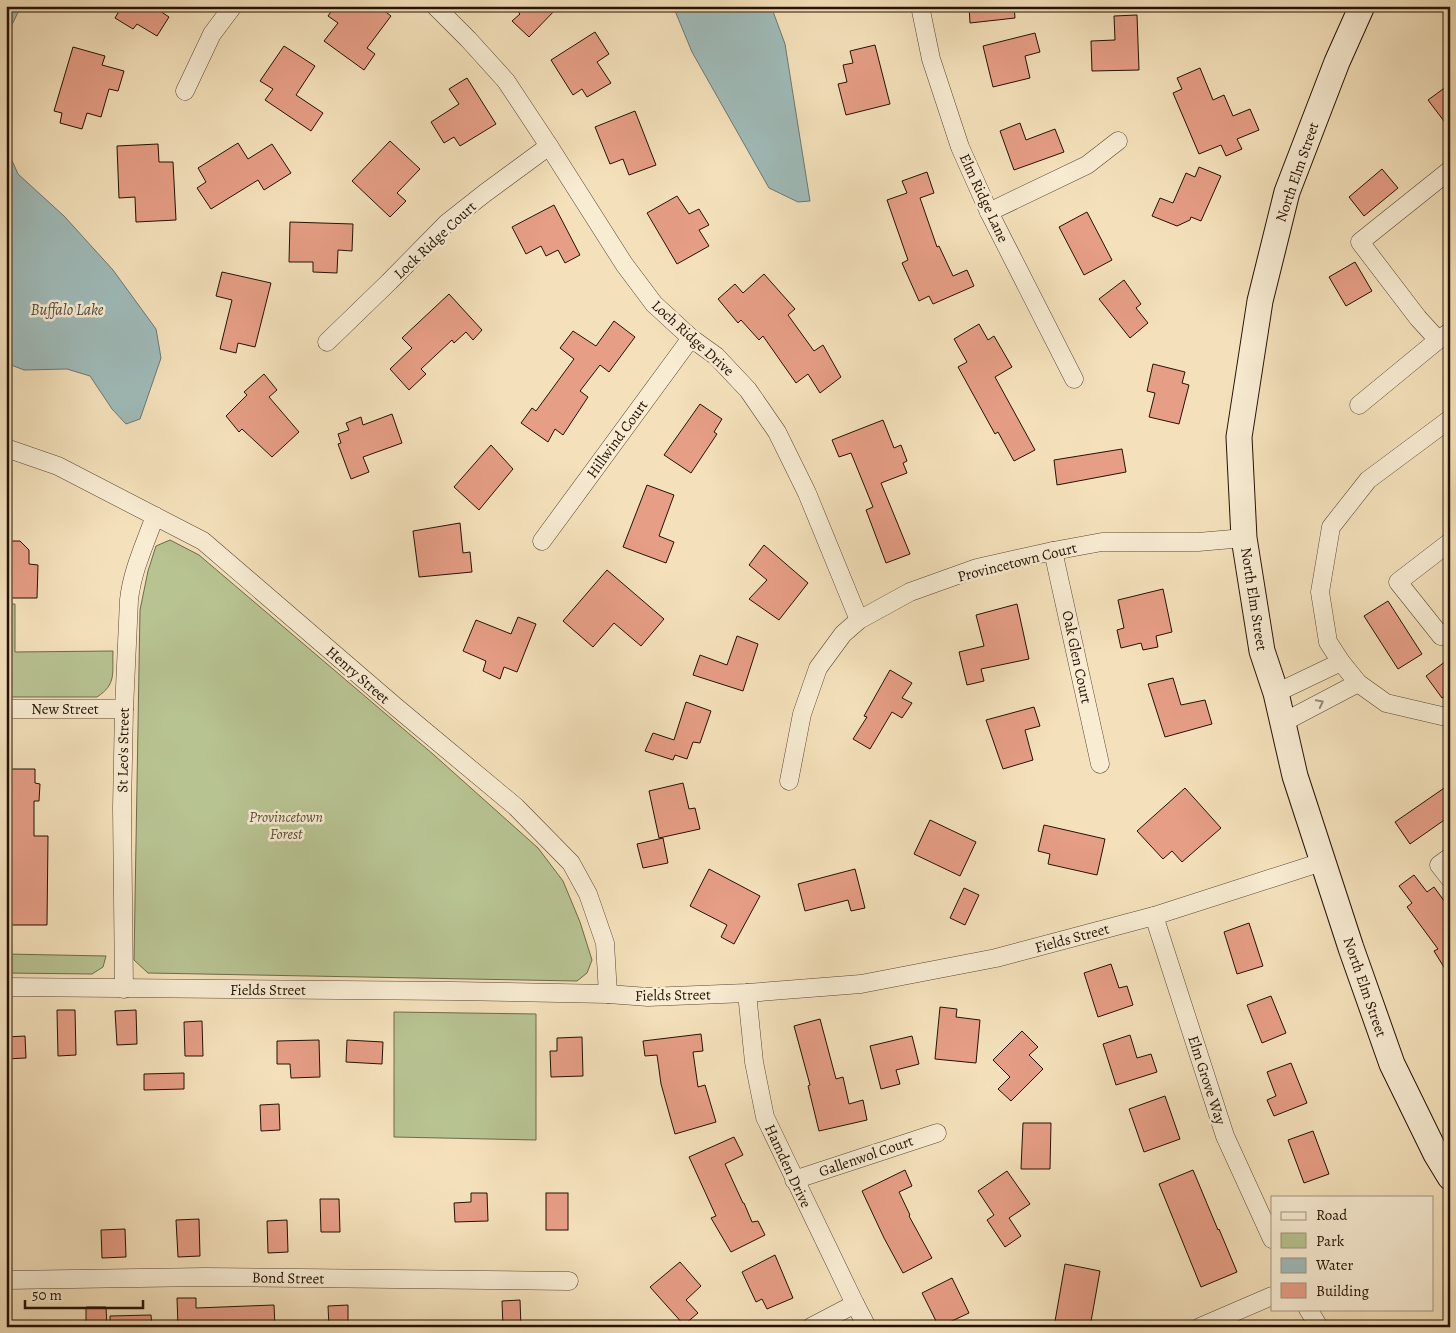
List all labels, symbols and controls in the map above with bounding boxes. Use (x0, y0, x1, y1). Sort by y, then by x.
street label: North Elm Street (1271, 119, 1323, 225)
street label: Elm Ridge Lane (955, 150, 1013, 246)
street label: Lock Ridge Court (390, 197, 481, 283)
street label: Loch Ridge Drive (647, 296, 739, 381)
water label: Buffalo Lake (30, 299, 104, 321)
street label: Hillwind Court (582, 396, 652, 482)
street label: Provincetown Court (955, 538, 1079, 586)
street label: North Elm Street (1236, 546, 1272, 652)
street label: Oak Glen Court (1057, 609, 1097, 705)
street label: Henry Street (322, 642, 394, 708)
street label: New Street (31, 699, 99, 719)
one-way arrow (1315, 699, 1324, 709)
street label: St Leo's Street (112, 707, 134, 793)
park label: Provincetown Forest (249, 807, 323, 844)
street label: Fields Street (1033, 919, 1111, 957)
street label: North Elm Street (1339, 934, 1391, 1040)
street label: Fields Street (230, 980, 306, 1000)
street label: Fields Street (635, 984, 711, 1006)
street label: Elm Grove Way (1183, 1033, 1231, 1128)
street label: Hamden Drive (760, 1121, 816, 1211)
street label: Gallenwol Court (816, 1130, 916, 1182)
legend (1271, 1196, 1434, 1310)
text: Road (1316, 1205, 1348, 1225)
text: Park (1316, 1231, 1345, 1251)
text: Water (1315, 1255, 1353, 1275)
street label: Bond Street (252, 1267, 324, 1289)
scale bar (25, 1278, 142, 1310)
text: Building (1316, 1281, 1369, 1301)
text: 50 m (32, 1285, 62, 1305)

